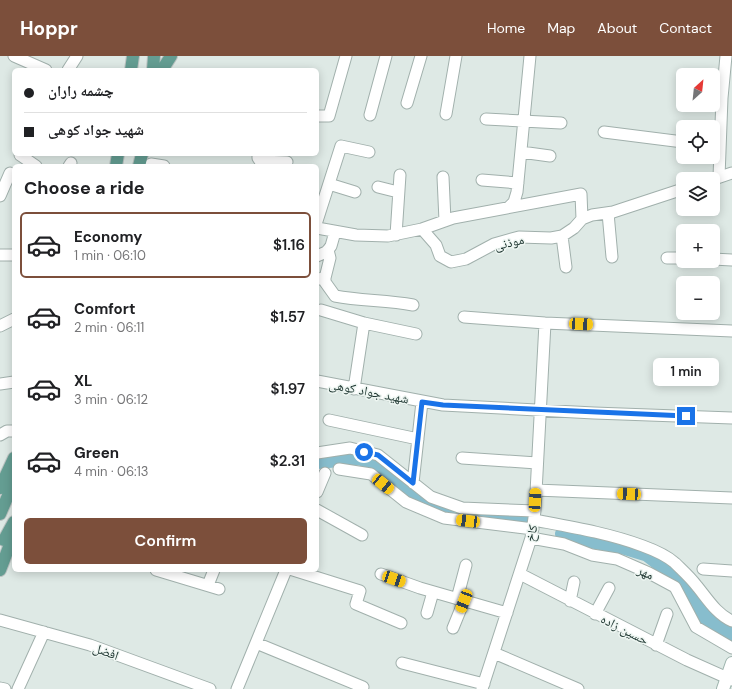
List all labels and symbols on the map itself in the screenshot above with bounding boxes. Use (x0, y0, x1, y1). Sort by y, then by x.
north arrow (676, 68, 720, 112)
street label: موذنی (493, 231, 526, 254)
car (569, 317, 593, 331)
callout: 1 min (653, 358, 719, 386)
street label: شهید جواد کوهی (327, 375, 410, 408)
route end (677, 407, 695, 425)
route start (355, 443, 373, 461)
car (370, 472, 396, 496)
car (617, 487, 641, 501)
car (528, 488, 542, 512)
car (455, 514, 481, 528)
street label: کاخ (522, 523, 543, 543)
street label: مهر (634, 561, 657, 584)
car (381, 569, 407, 589)
car (454, 588, 474, 614)
street label: حسین زاده (598, 610, 652, 649)
street label: افضل (91, 639, 121, 664)

